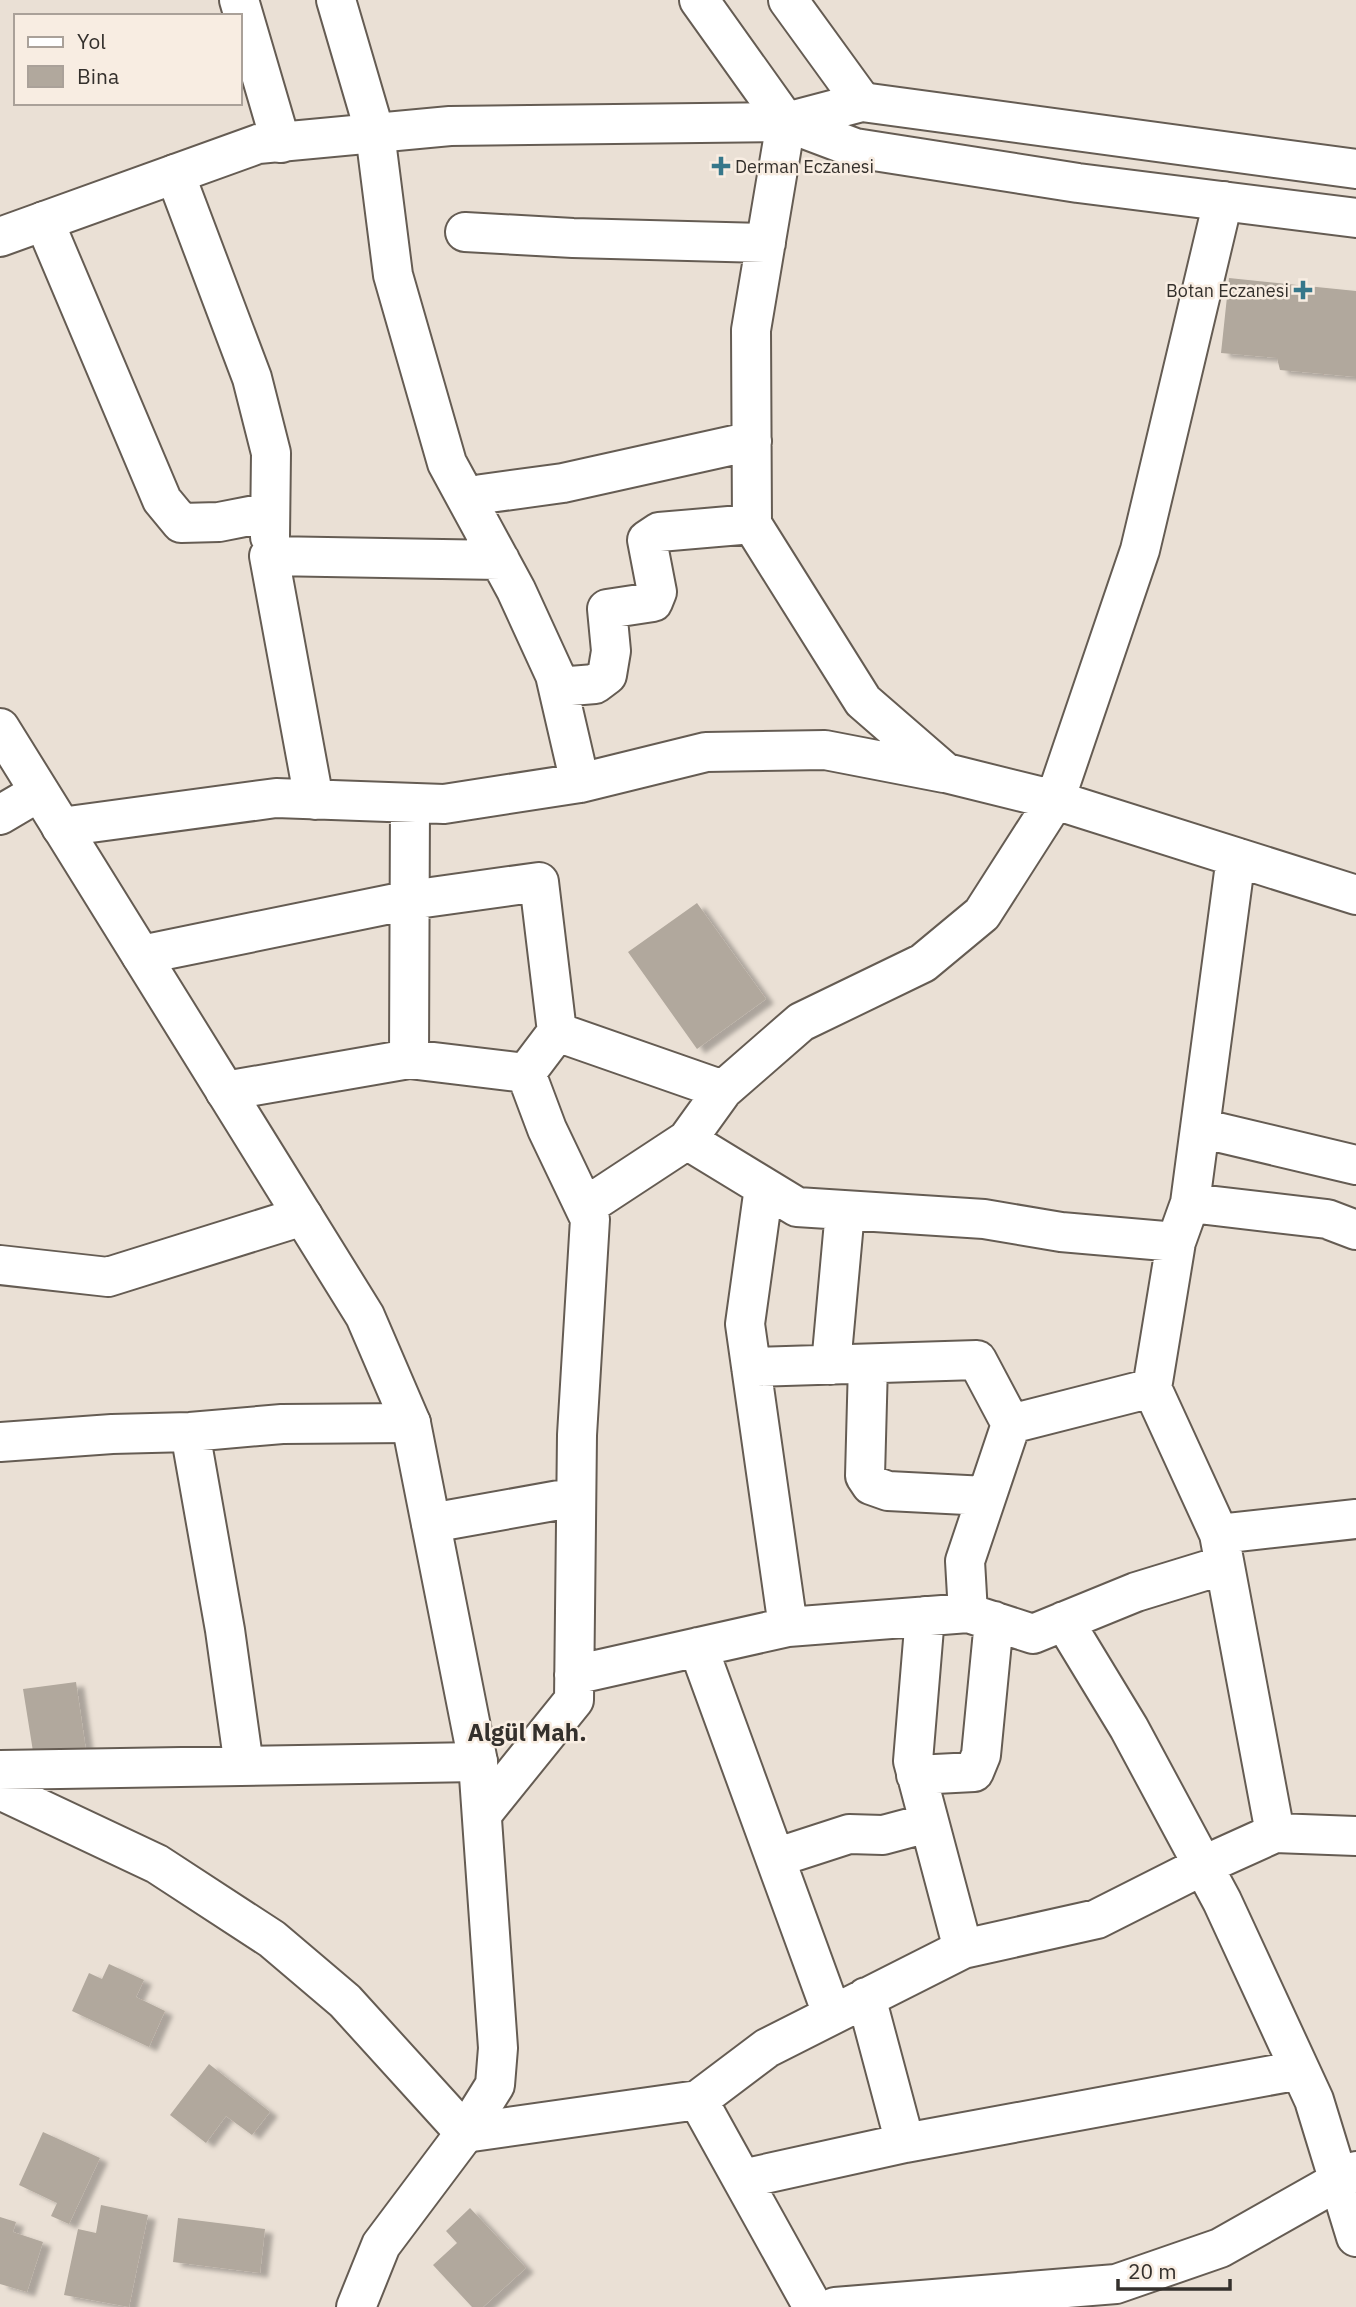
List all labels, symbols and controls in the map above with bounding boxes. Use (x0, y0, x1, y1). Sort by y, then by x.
legend (14, 14, 242, 105)
text: Yol (77, 27, 106, 55)
text: Bina (77, 62, 119, 90)
place label: Derman Eczanesi (735, 155, 874, 178)
marker: Derman Eczanesi (713, 158, 729, 174)
place label: Botan Eczanesi (1166, 279, 1289, 302)
marker: Botan Eczanesi (1295, 282, 1311, 298)
district label: Algül Mah. (467, 1716, 587, 1748)
scale bar (1118, 2248, 1230, 2292)
text: 20 m (1128, 2257, 1177, 2285)

